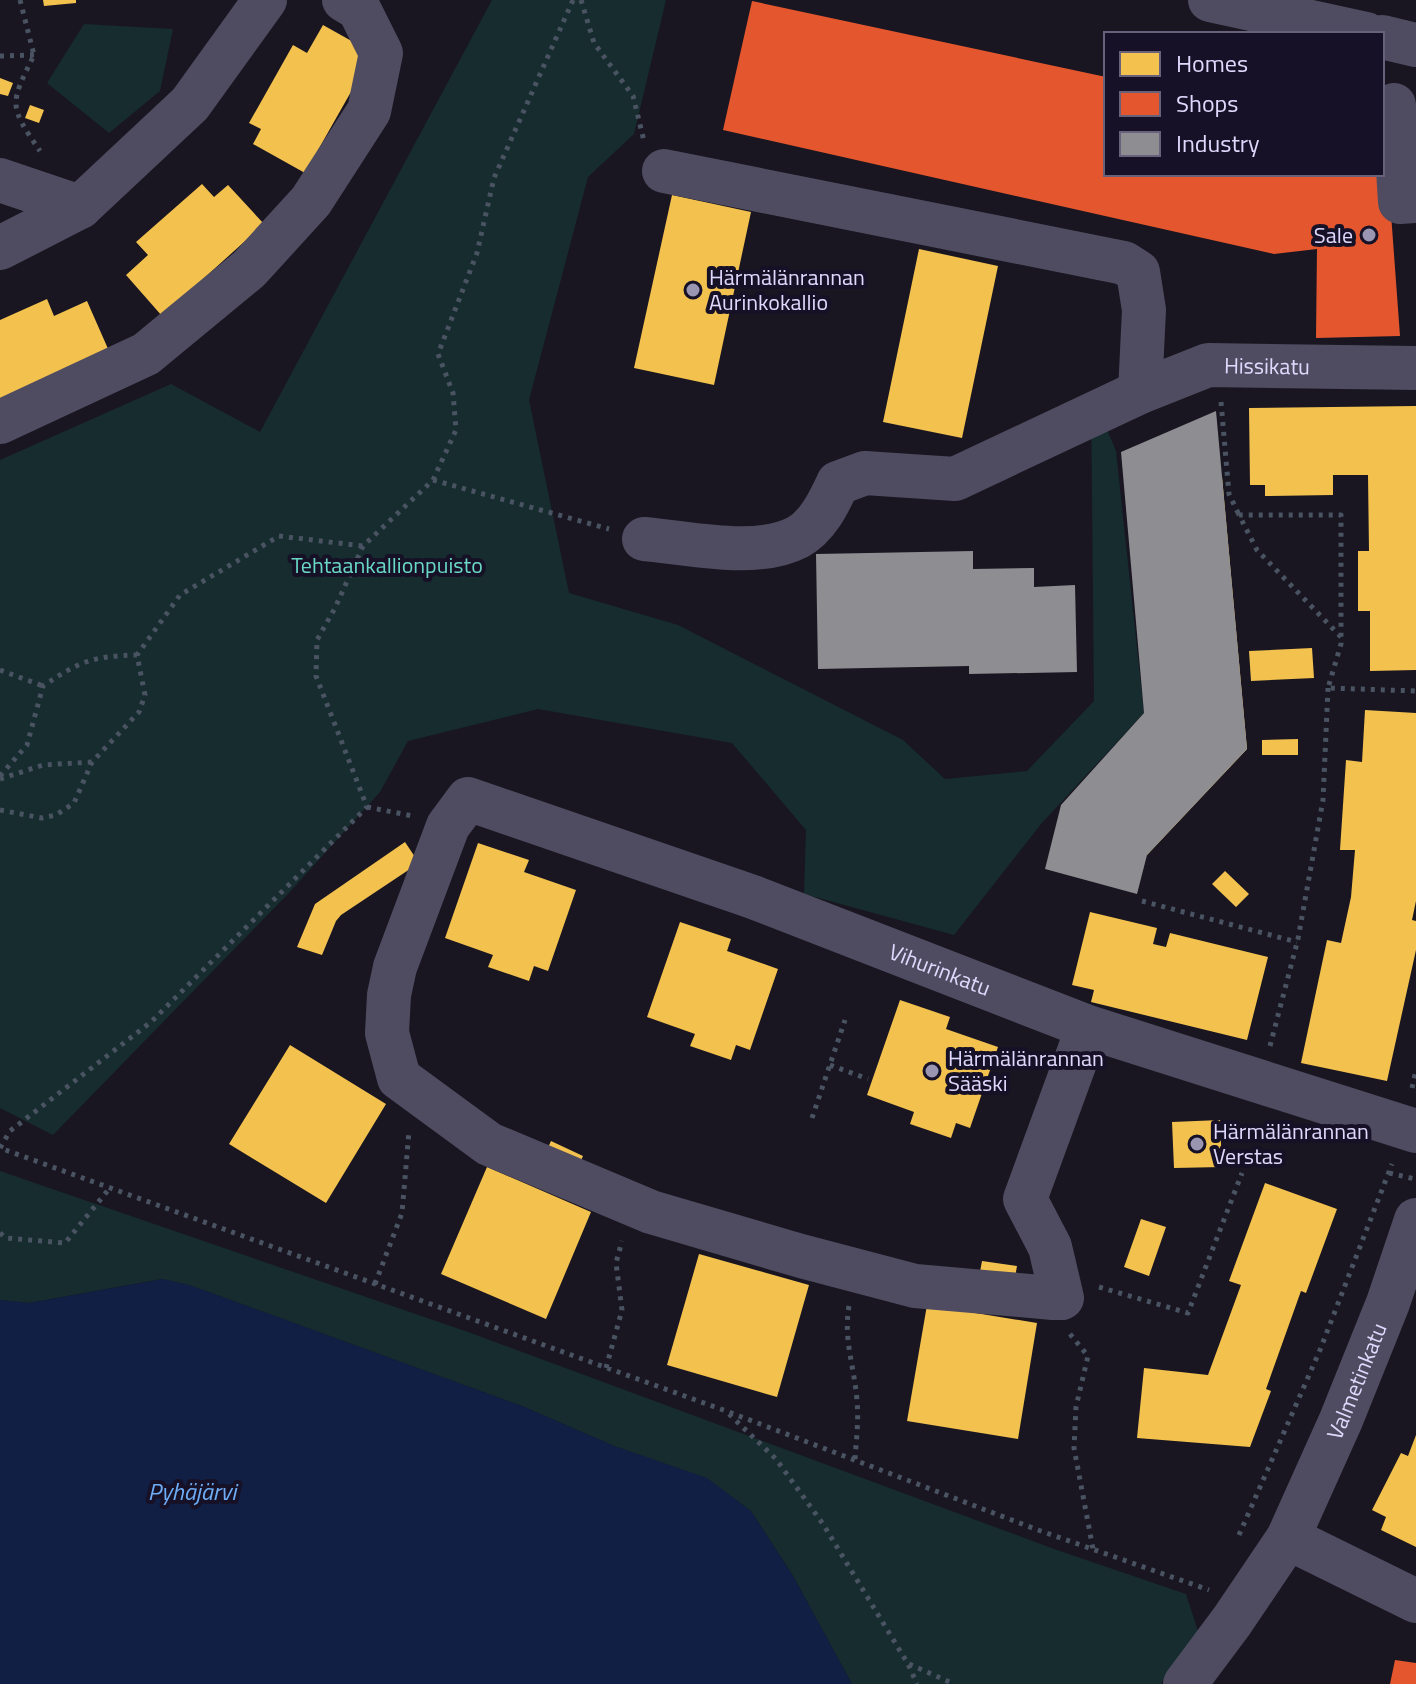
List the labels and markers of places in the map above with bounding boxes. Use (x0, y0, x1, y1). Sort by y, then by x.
place label: Sale (1314, 218, 1353, 252)
marker: Sale (1360, 226, 1378, 244)
place label: Härmälänrannan Aurinkokallio (709, 260, 865, 319)
marker: Härmälänrannan Aurinkokallio (684, 281, 702, 299)
place label: Härmälänrannan Sääski (948, 1041, 1104, 1100)
marker: Härmälänrannan Sääski (923, 1062, 941, 1080)
place label: Härmälänrannan Verstas (1213, 1114, 1369, 1173)
marker: Härmälänrannan Verstas (1188, 1135, 1206, 1153)

